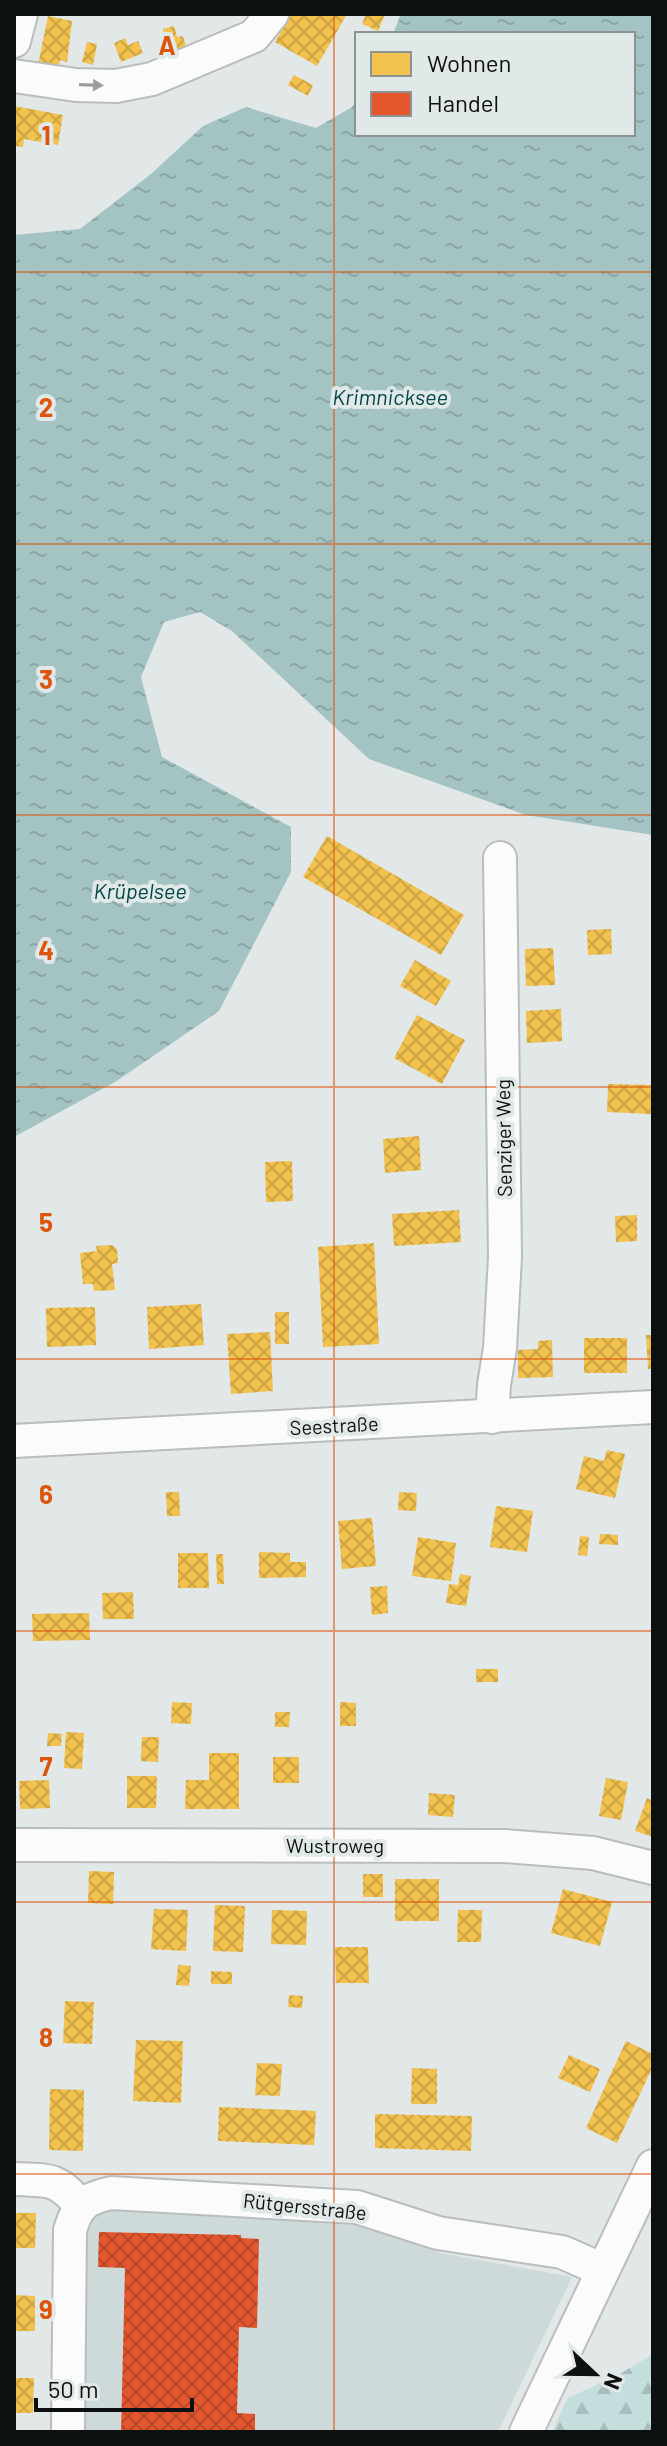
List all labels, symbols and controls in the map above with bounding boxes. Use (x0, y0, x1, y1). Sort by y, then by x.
text: A (158, 29, 176, 60)
legend (355, 32, 635, 136)
text: Wohnen (427, 48, 511, 77)
one-way arrow (79, 79, 104, 92)
text: Handel (427, 88, 499, 117)
text: 1 (41, 119, 51, 150)
water label: Krimnicksee (332, 383, 448, 409)
text: 2 (39, 391, 53, 422)
text: 3 (39, 663, 53, 694)
water label: Krüpelsee (93, 877, 187, 903)
text: 4 (38, 934, 54, 965)
street label: Senziger Weg (490, 1079, 516, 1197)
text: 5 (39, 1206, 53, 1237)
street label: Seestraße (289, 1411, 379, 1439)
text: 6 (39, 1478, 53, 1509)
text: 7 (40, 1750, 53, 1781)
street label: Wustroweg (286, 1833, 384, 1857)
text: 8 (39, 2021, 53, 2052)
street label: Rütgersstraße (242, 2188, 368, 2224)
text: 9 (39, 2293, 53, 2324)
north arrow (555, 2334, 635, 2414)
scale bar (36, 2362, 192, 2412)
text: N (600, 2370, 629, 2394)
text: 50 m (48, 2374, 99, 2403)

